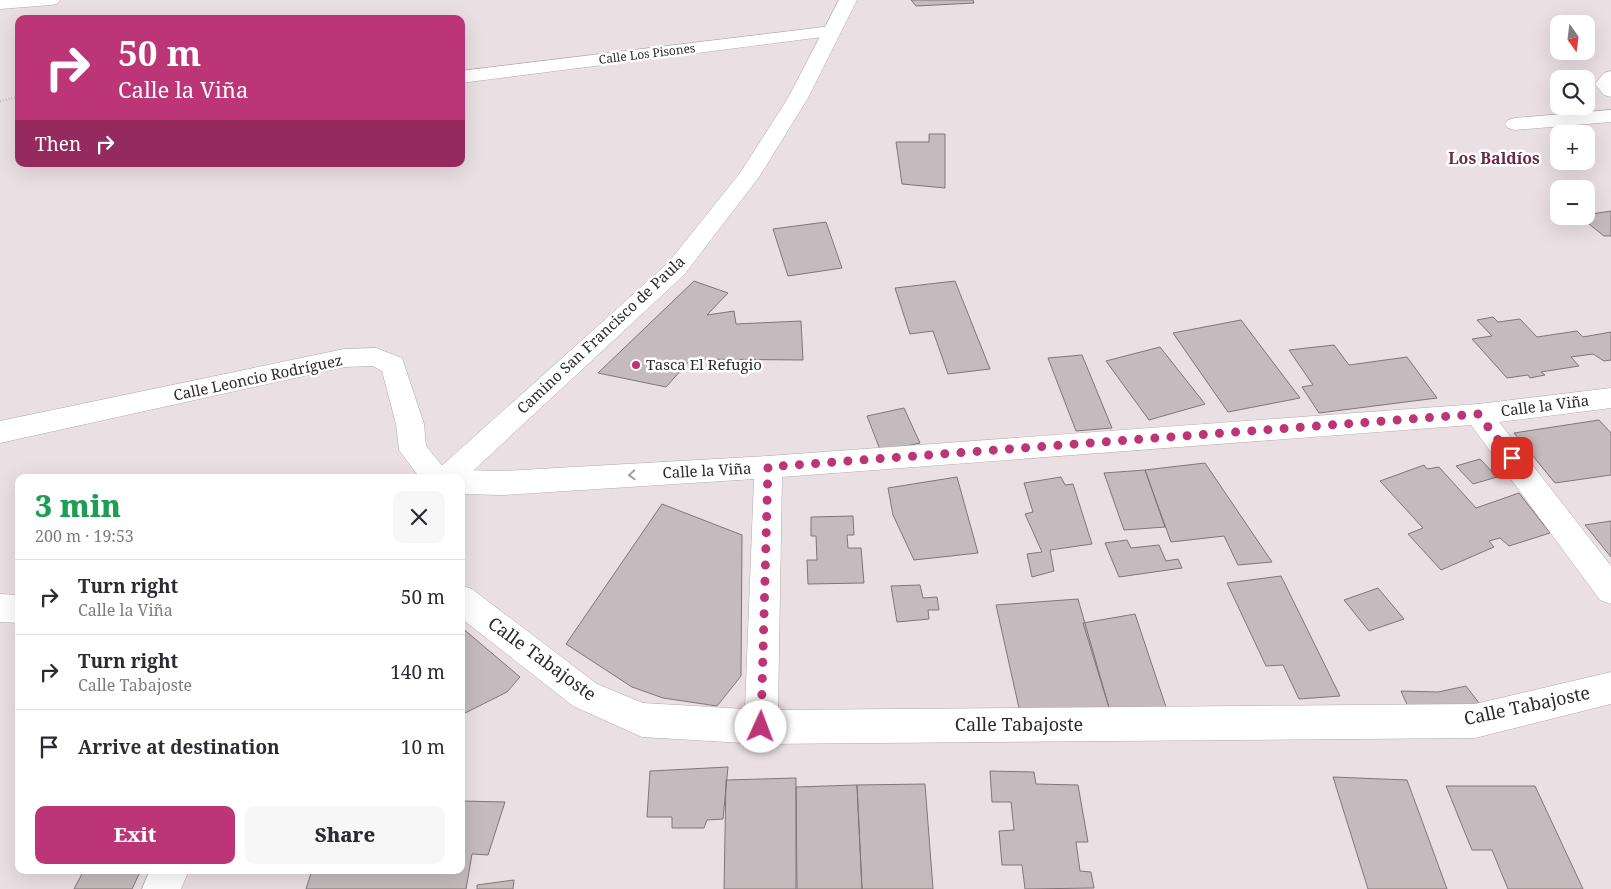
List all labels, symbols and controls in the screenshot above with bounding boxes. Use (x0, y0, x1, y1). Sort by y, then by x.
north arrow (1550, 15, 1595, 60)
map controls (1550, 15, 1595, 225)
text: 50 m (118, 29, 201, 76)
icon: right (35, 35, 100, 100)
street label: Calle Los Pisones (598, 39, 696, 68)
button: search (1550, 70, 1595, 115)
text: Calle la Viña (118, 74, 248, 104)
button: + (1550, 125, 1595, 170)
icon: right (91, 130, 119, 158)
text: Then (35, 131, 81, 157)
district label: Los Baldíos (1448, 147, 1540, 169)
button: − (1550, 180, 1595, 225)
street label: Camino San Francisco de Paula (512, 251, 689, 418)
street label: Calle Leoncio Rodríguez (172, 349, 344, 405)
place label: Tasca El Refugio (646, 354, 762, 374)
marker: Tasca El Refugio (630, 359, 642, 371)
street label: Calle la Viña (1500, 390, 1590, 420)
pin (1491, 437, 1533, 479)
icon: arrive (1498, 444, 1526, 472)
street label: Calle la Viña (662, 458, 752, 482)
one-way arrow (628, 470, 636, 481)
text: 3 min (35, 485, 121, 526)
button: close (393, 491, 445, 543)
text: 200 m · 19:53 (35, 525, 134, 547)
text: Turn right (78, 573, 178, 599)
icon: right (35, 583, 63, 611)
text: 50 m (401, 584, 445, 610)
text: Calle la Viña (78, 599, 173, 621)
street label: Calle Tabajoste (484, 611, 602, 706)
text: Turn right (78, 648, 178, 674)
icon: right (35, 658, 63, 686)
text: 140 m (390, 659, 445, 685)
text: Calle Tabajoste (78, 674, 192, 696)
street label: Calle Tabajoste (1462, 680, 1592, 730)
position arrow (734, 700, 786, 752)
street label: Calle Tabajoste (955, 712, 1083, 736)
icon: arrive (35, 733, 63, 761)
text: Arrive at destination (78, 734, 280, 760)
text: 10 m (401, 734, 445, 760)
button: Exit (35, 806, 235, 864)
button: Share (245, 806, 445, 864)

